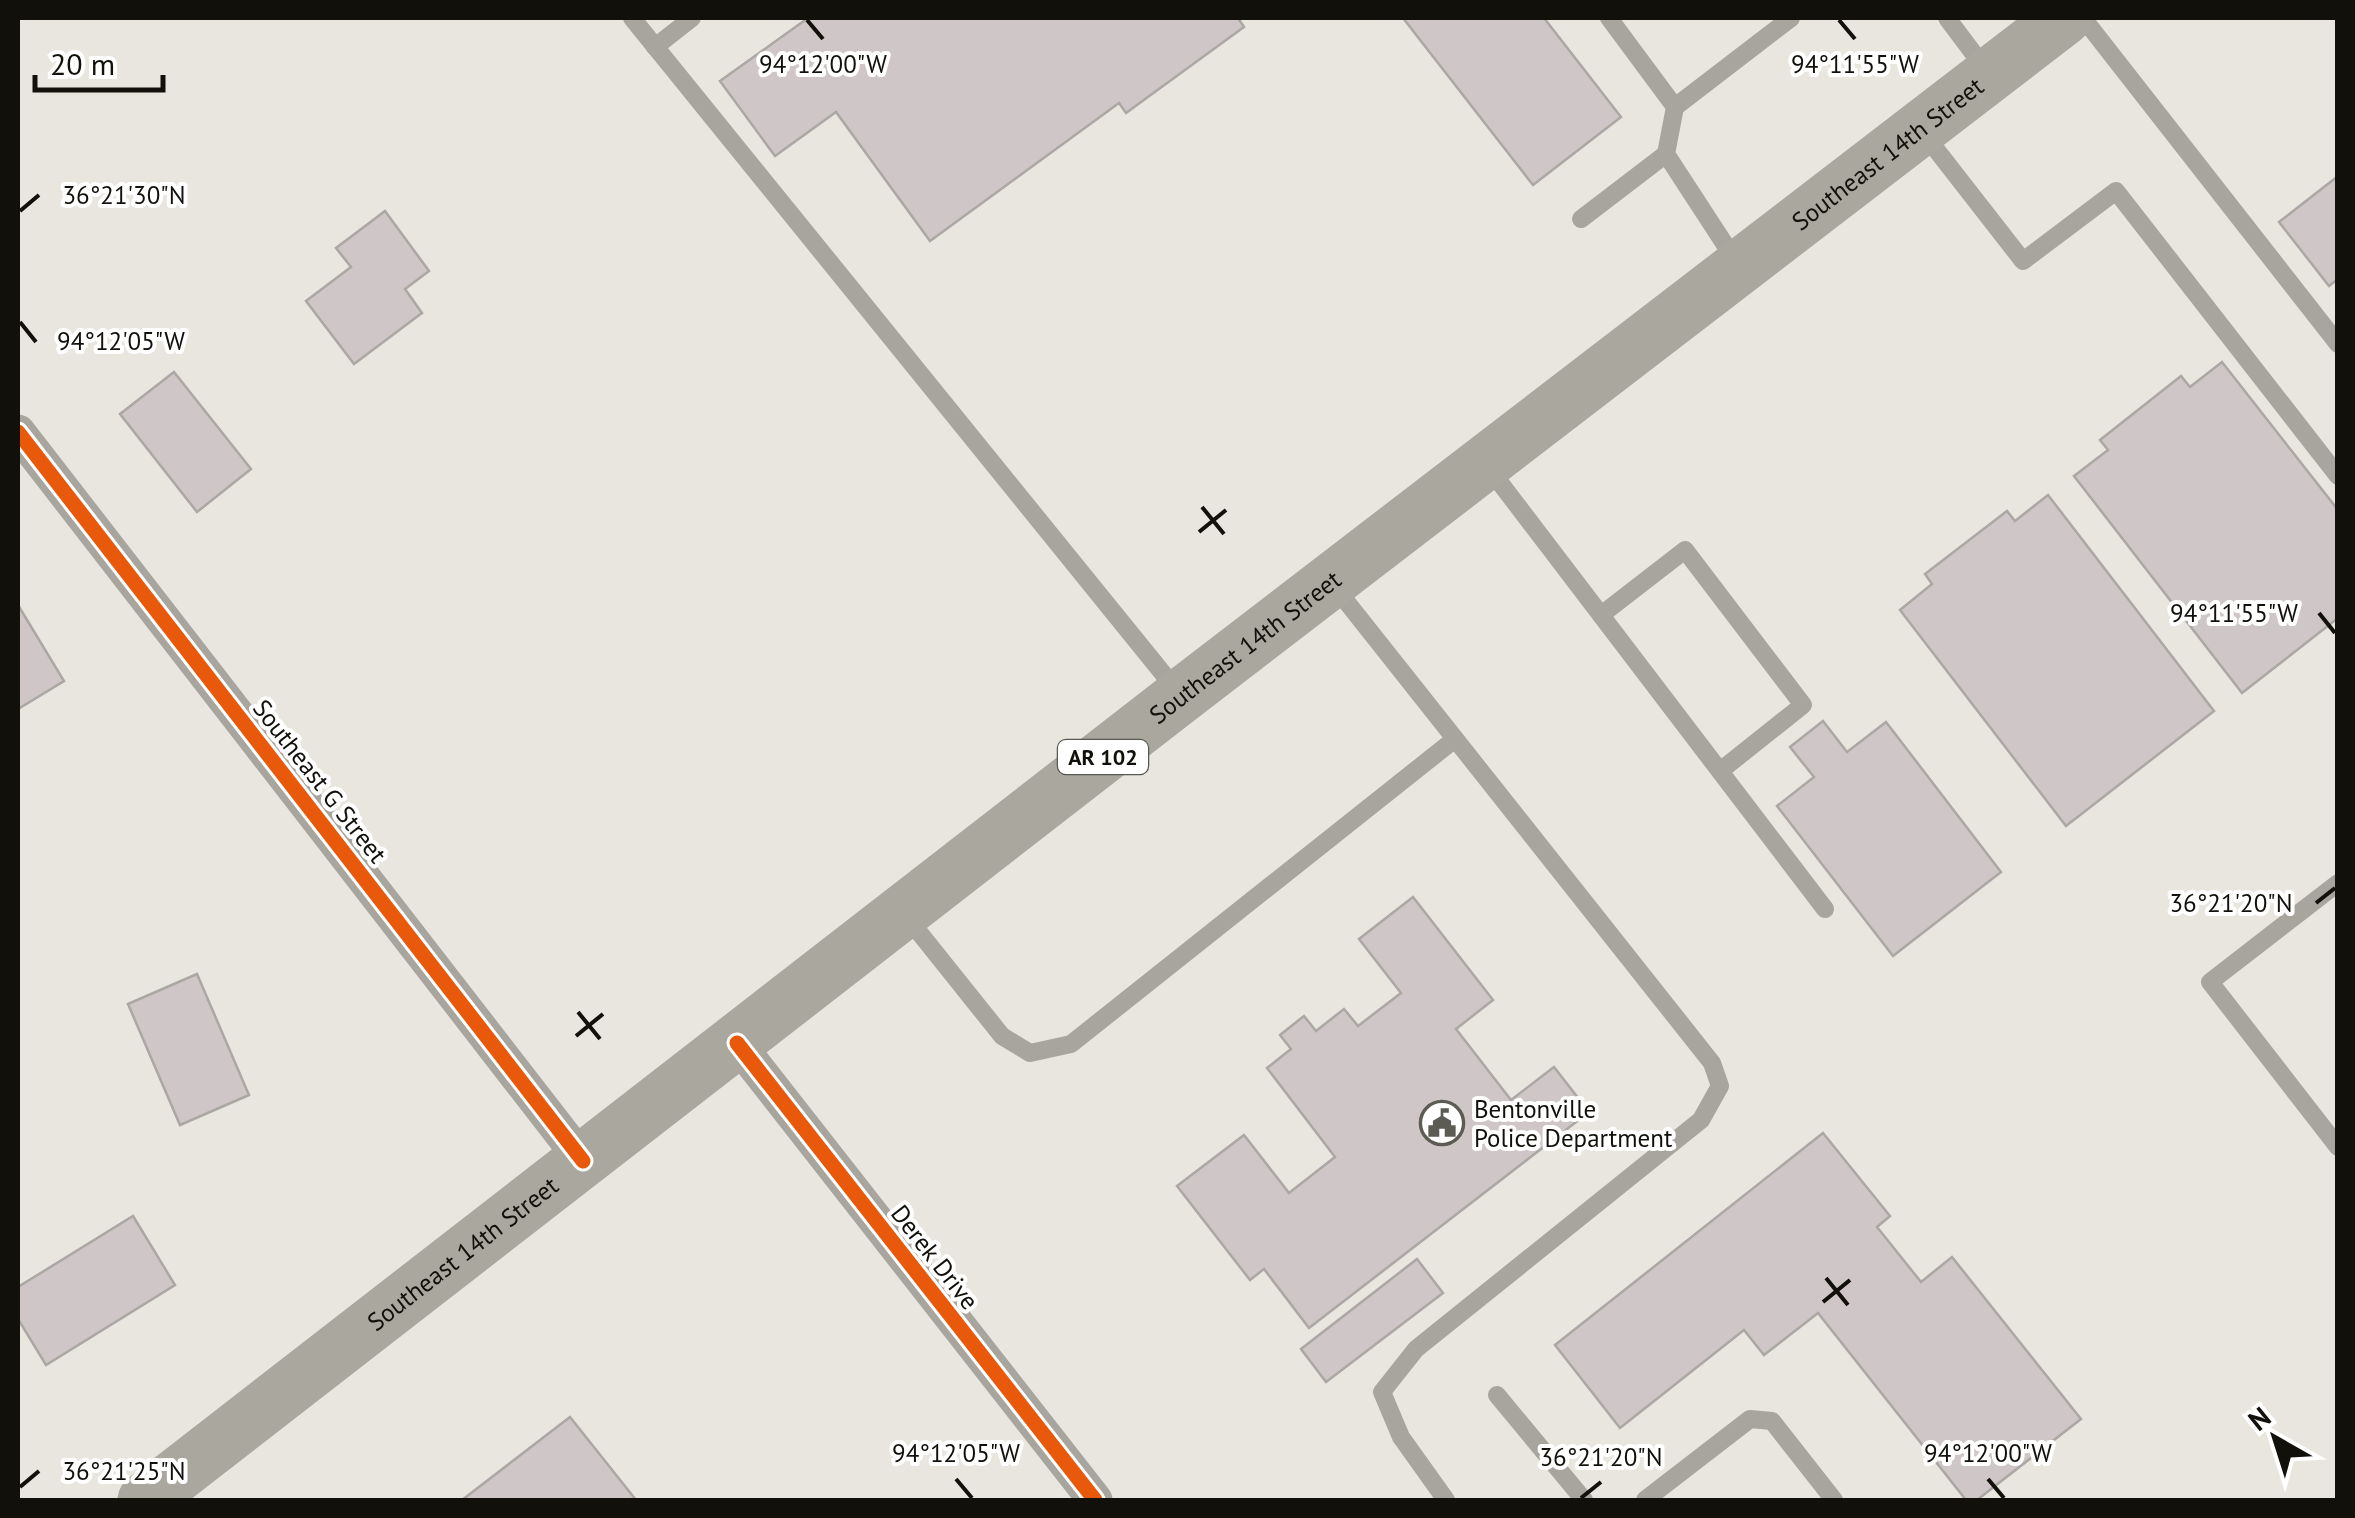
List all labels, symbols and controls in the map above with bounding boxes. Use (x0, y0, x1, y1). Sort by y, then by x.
scale bar (35, 30, 162, 92)
text: 20 m (50, 44, 115, 83)
text: 94°12'00"W (759, 48, 887, 80)
text: 94°11'55"W (1791, 48, 1919, 80)
street label: Southeast 14th Street (1785, 70, 1990, 237)
text: 36°21'30"N (62, 179, 186, 211)
text: 94°12'05"W (57, 325, 185, 357)
street label: Southeast 14th Street (1143, 563, 1348, 731)
text: 94°11'55"W (2170, 597, 2298, 629)
street label: Southeast G Street (246, 693, 394, 870)
road number: AR 102 (1058, 740, 1148, 774)
text: 36°21'20"N (2169, 887, 2293, 919)
place label: Bentonville Police Department (1474, 1093, 1673, 1154)
public building icon: Bentonville Police Department (1419, 1100, 1465, 1146)
street label: Southeast 14th Street (361, 1169, 565, 1338)
street label: Derek Drive (884, 1198, 986, 1316)
north arrow (2225, 1388, 2325, 1488)
text: N (2240, 1398, 2278, 1438)
text: 94°12'05"W (892, 1437, 1020, 1469)
text: 94°12'00"W (1924, 1437, 2052, 1469)
text: 36°21'20"N (1539, 1441, 1663, 1473)
text: 36°21'25"N (62, 1455, 186, 1487)

